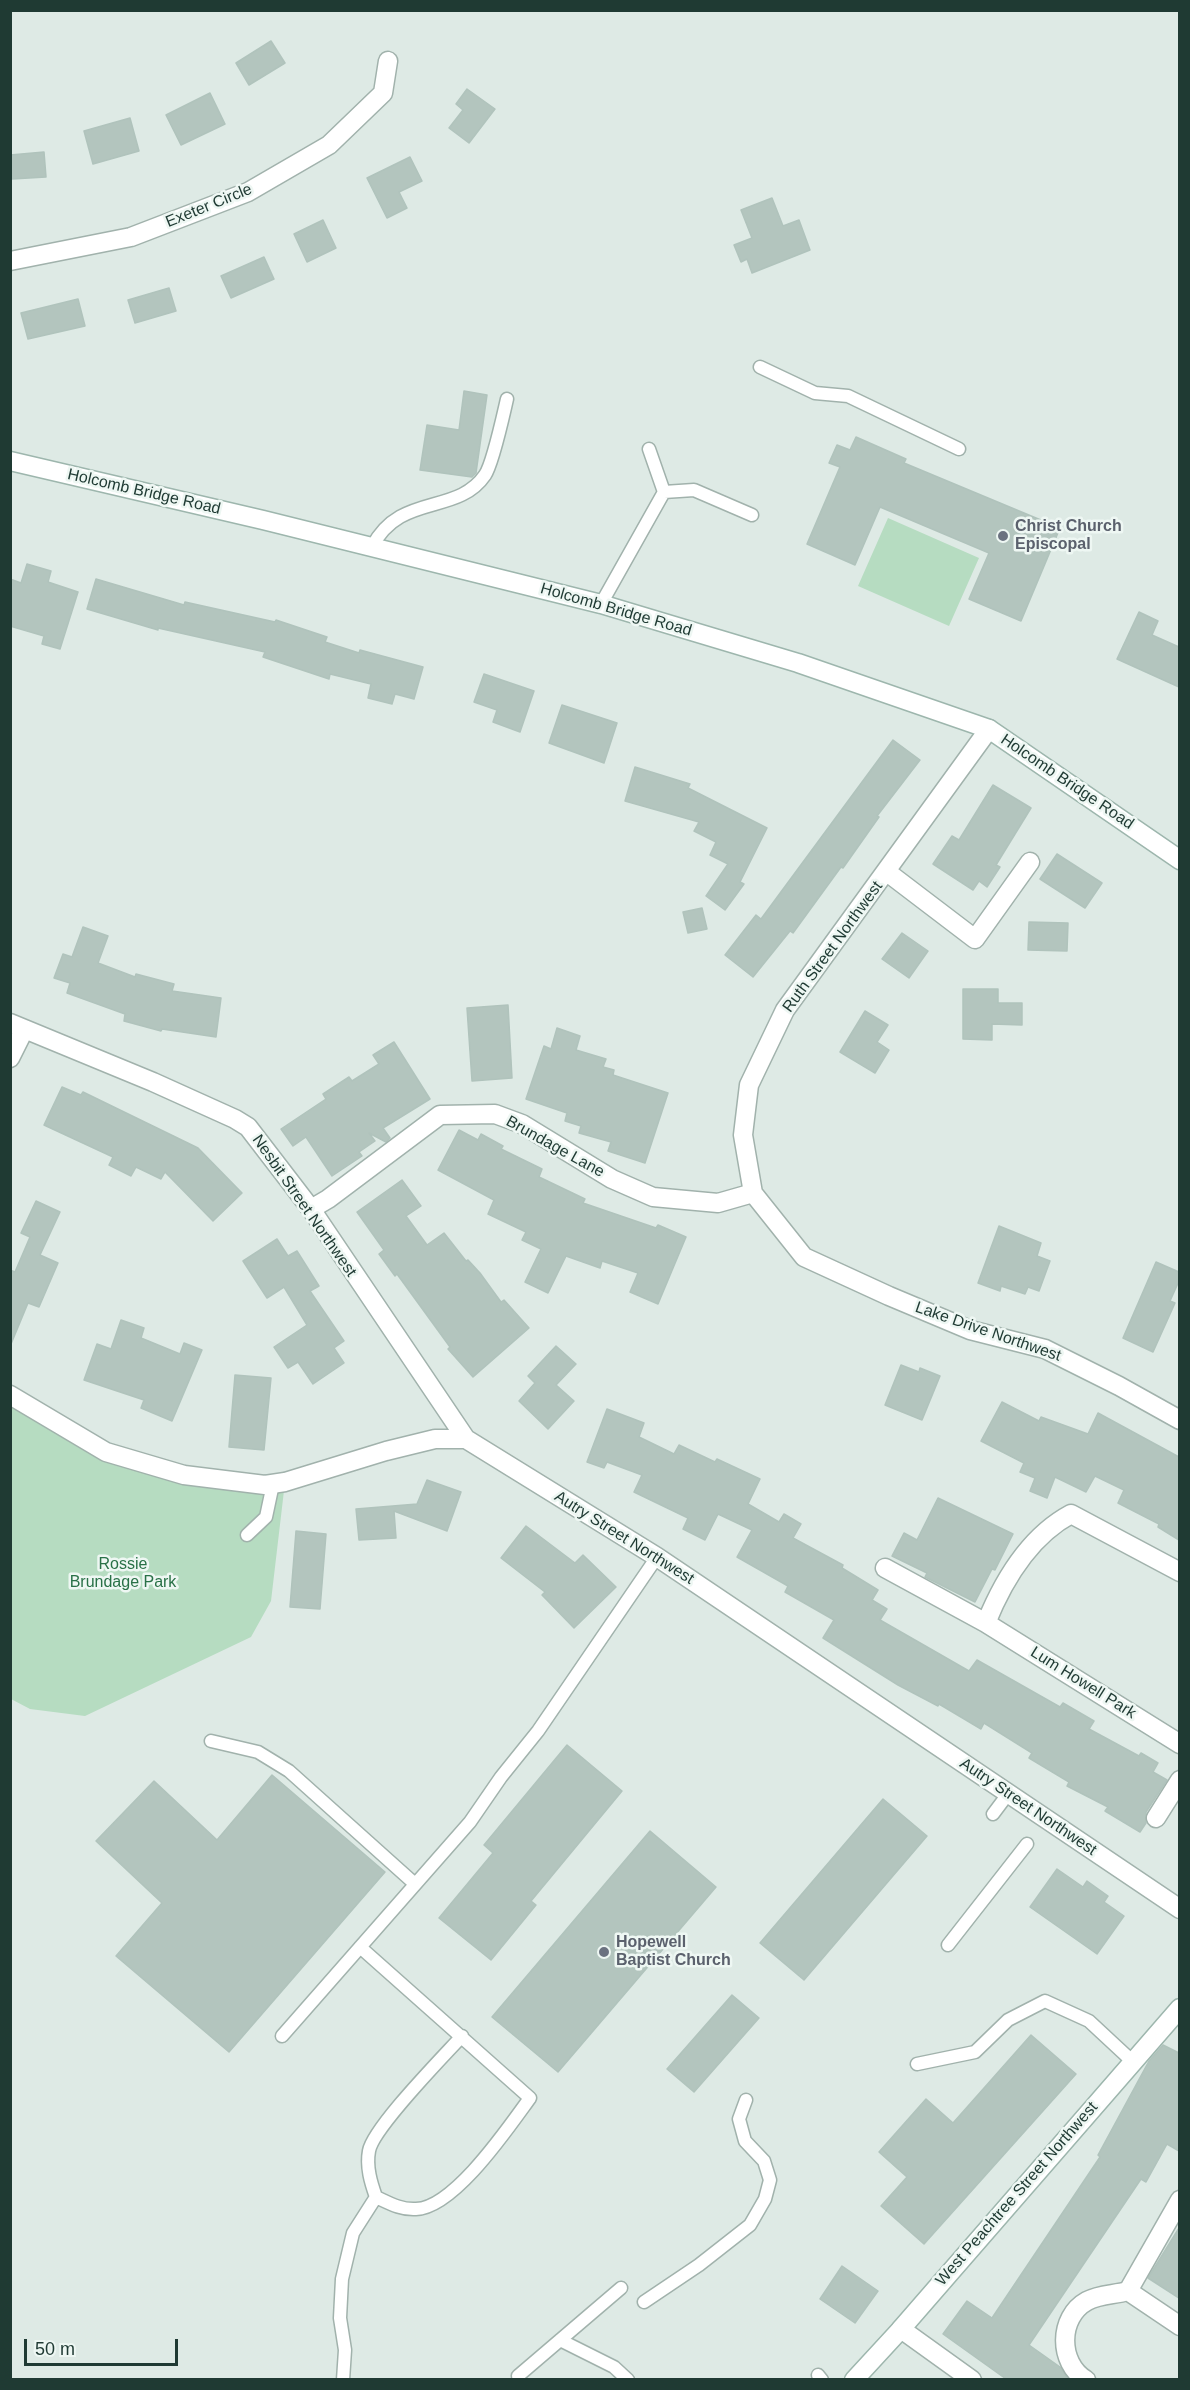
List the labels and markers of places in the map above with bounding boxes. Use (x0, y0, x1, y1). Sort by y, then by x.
place label: Christ Church Episcopal (1015, 517, 1122, 555)
marker: Christ Church Episcopal (996, 529, 1010, 543)
place label: Hopewell Baptist Church (616, 1933, 731, 1971)
marker: Hopewell Baptist Church (597, 1945, 611, 1959)

